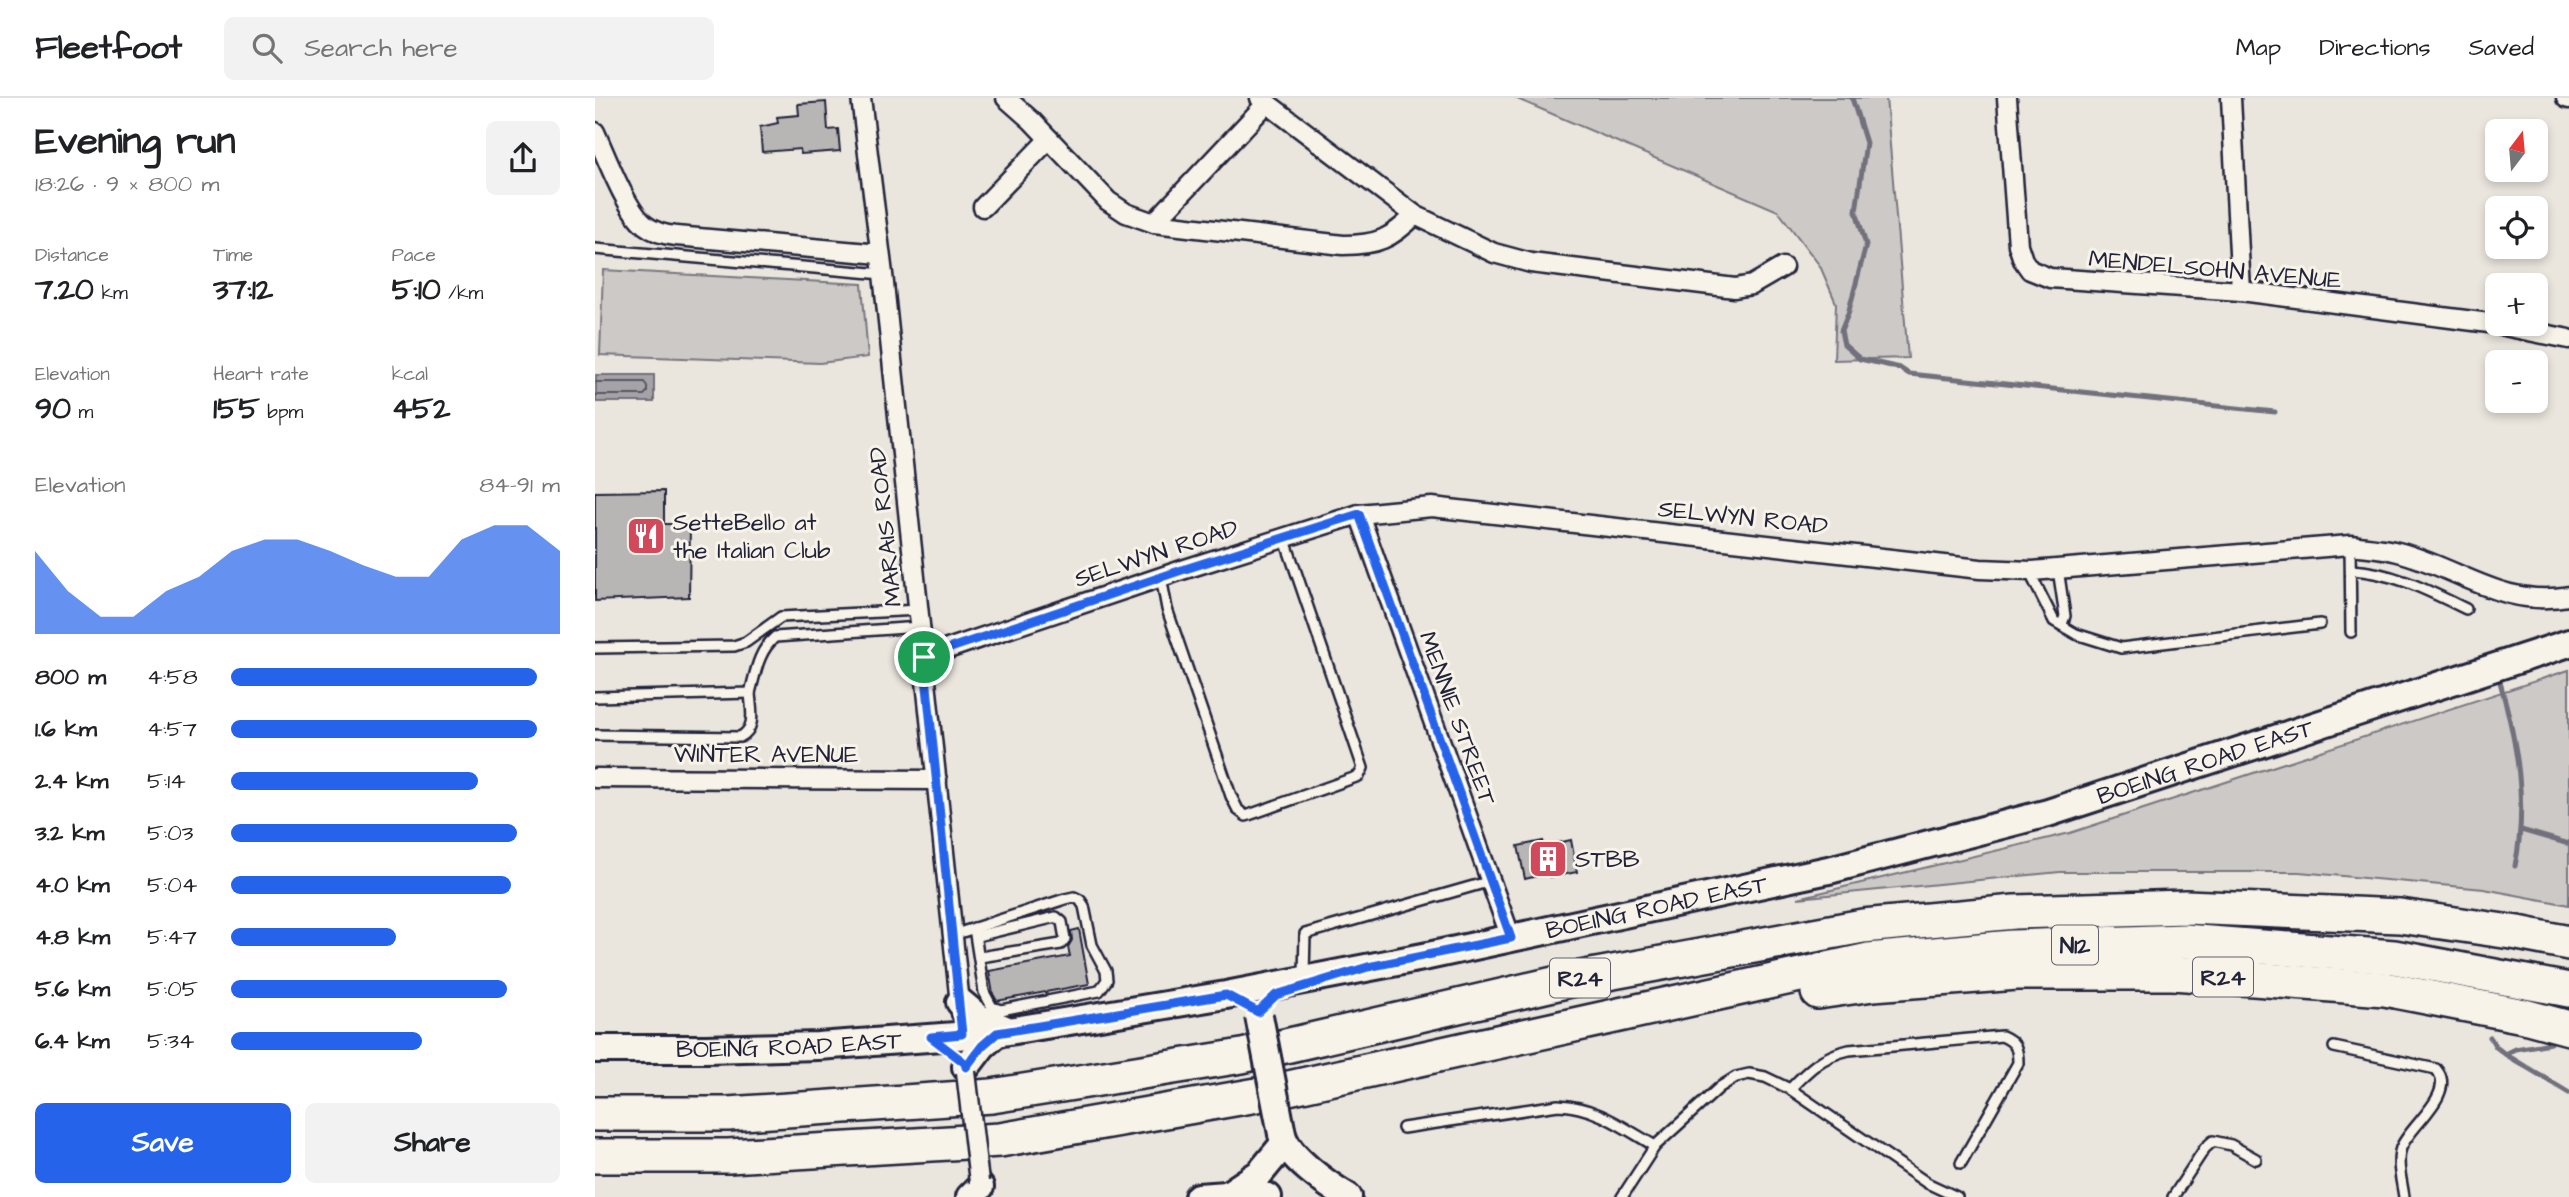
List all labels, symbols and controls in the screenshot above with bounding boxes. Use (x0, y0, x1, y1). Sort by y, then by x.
search box (224, 17, 714, 80)
text: Fleetfoot (35, 25, 182, 71)
icon: search (248, 29, 286, 67)
text: Search here (304, 30, 458, 66)
text: Map (2236, 31, 2281, 65)
text: Directions (2319, 31, 2431, 65)
text: Saved (2469, 31, 2534, 65)
text: Evening run (35, 116, 236, 168)
north arrow (2485, 119, 2548, 182)
map controls (2485, 119, 2548, 413)
button: share (486, 121, 560, 195)
text: 18:26 · 9 × 800 m (35, 168, 219, 200)
button: locate (2485, 196, 2548, 259)
text: Distance (35, 242, 109, 269)
text: Time (213, 242, 253, 269)
text: Pace (392, 242, 436, 269)
street label: MENDELSOHN AVENUE (2087, 242, 2343, 298)
text: 7.20 (35, 269, 94, 311)
text: 37:12 (213, 269, 273, 311)
text: 5:10 (392, 269, 441, 311)
button: + (2485, 273, 2548, 336)
text: km (94, 280, 128, 307)
text: /km (441, 280, 483, 307)
button: − (2485, 350, 2548, 413)
text: Elevation (35, 361, 110, 388)
text: Heart rate (213, 361, 309, 388)
text: kcal (392, 361, 428, 388)
text: 90 (35, 388, 71, 430)
text: 155 (213, 388, 260, 430)
text: 452 (392, 388, 450, 430)
text: m (71, 399, 93, 426)
text: bpm (260, 399, 303, 426)
street label: MARAIS ROAD (861, 445, 911, 608)
text: Elevation (35, 469, 126, 501)
text: 84–91 m (479, 469, 560, 501)
street label: SELWYN ROAD (1656, 492, 1829, 544)
place label: SetteBello at the Italian Club (673, 506, 831, 568)
street label: SELWYN ROAD (1070, 511, 1243, 596)
restaurant icon: SetteBello at the Italian Club (625, 515, 667, 557)
pin (894, 627, 954, 687)
street label: MENNIE STREET (1410, 627, 1504, 810)
icon: arrive (905, 638, 943, 676)
text: 800 m (35, 661, 106, 693)
text: 4:58 (147, 661, 198, 693)
street label: BOEING ROAD EAST (2093, 711, 2318, 814)
text: 1.6 km (35, 713, 97, 745)
text: 4:57 (147, 713, 197, 745)
street label: WINTER AVENUE (674, 738, 858, 772)
text: 2.4 km (35, 765, 108, 797)
text: 5:14 (147, 765, 186, 797)
text: 3.2 km (35, 817, 104, 849)
text: 5:03 (147, 817, 193, 849)
building icon: STBB (1527, 838, 1569, 880)
place label: STBB (1575, 843, 1640, 877)
street label: BOEING ROAD EAST (1543, 868, 1771, 948)
text: 4.0 km (35, 869, 110, 901)
text: 5:04 (147, 869, 197, 901)
text: 4.8 km (35, 921, 110, 953)
text: 5:47 (147, 921, 197, 953)
road number: N12 (2052, 926, 2098, 964)
road number: R24 (1550, 958, 1610, 998)
road number: R24 (2193, 958, 2253, 996)
text: 5.6 km (35, 973, 110, 1005)
text: 5:05 (147, 973, 198, 1005)
street label: BOEING ROAD EAST (676, 1024, 903, 1067)
text: 6.4 km (35, 1025, 110, 1057)
text: 5:34 (147, 1025, 194, 1057)
button: Save (35, 1103, 291, 1183)
button: Share (305, 1103, 560, 1183)

